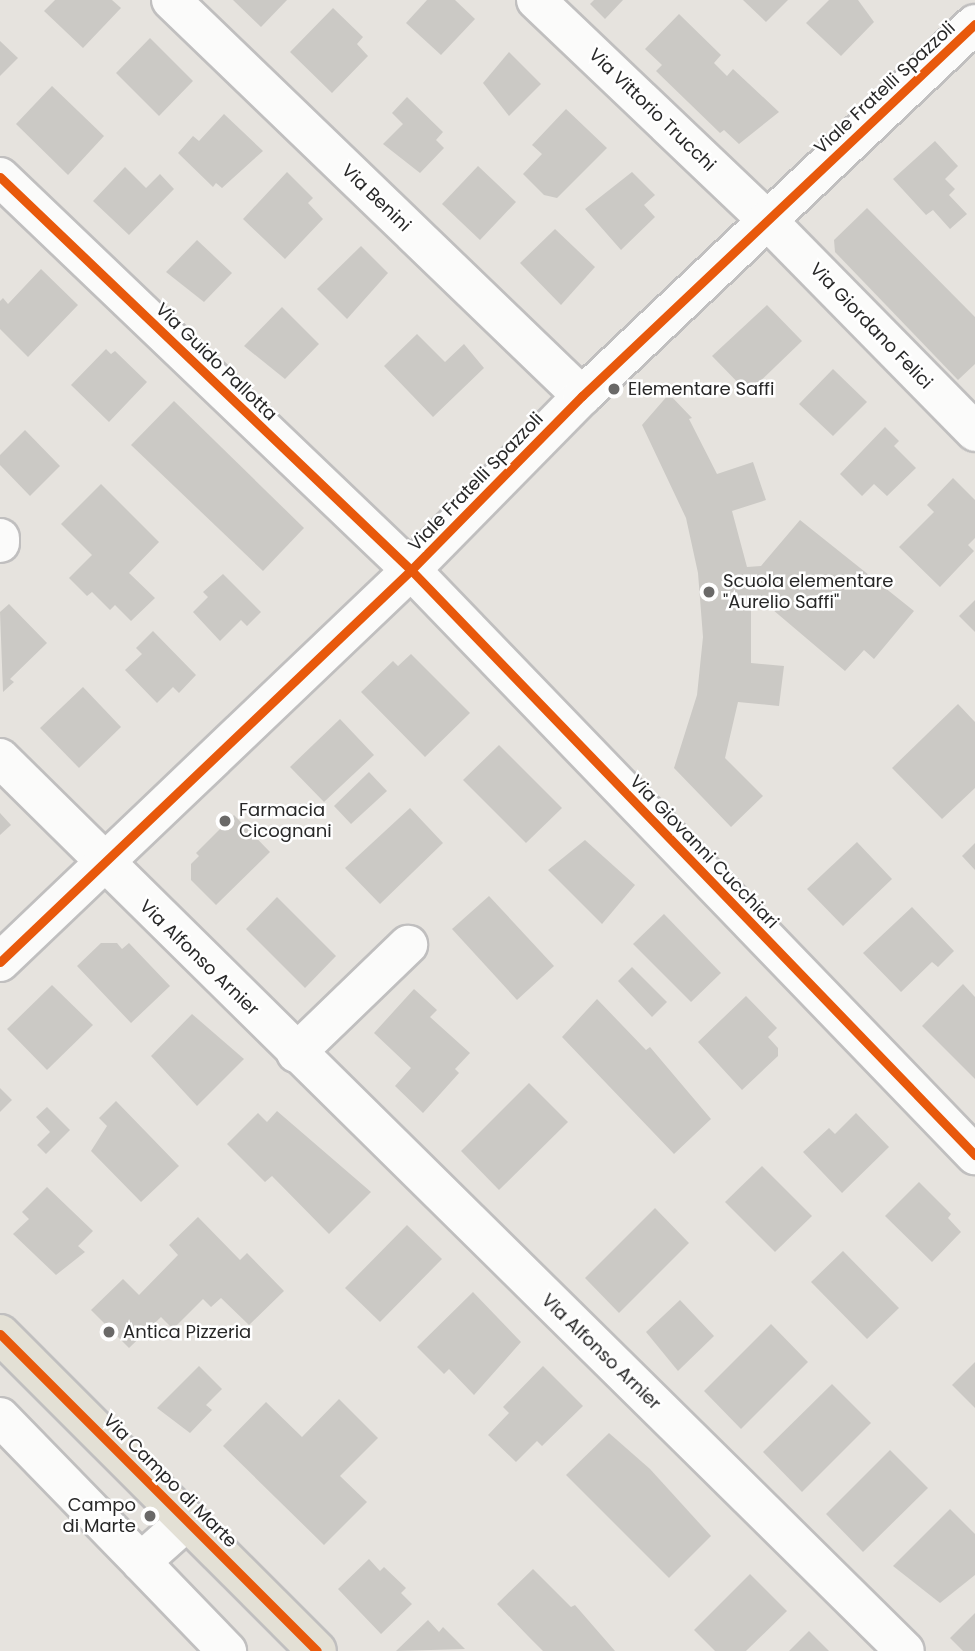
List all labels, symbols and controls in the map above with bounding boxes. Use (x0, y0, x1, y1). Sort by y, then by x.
street label: Viale Fratelli Spazzoli (810, 17, 960, 159)
street label: Via Vittorio Trucchi (584, 44, 720, 176)
street label: Via Benini (337, 160, 415, 236)
street label: Via Giordano Felici (805, 258, 937, 394)
street label: Via Guido Pallotta (151, 299, 281, 425)
place label: Elementare Saffi (628, 378, 774, 400)
marker: Elementare Saffi (606, 381, 622, 397)
street label: Viale Fratelli Spazzoli (404, 408, 548, 556)
place label: Scuola elementare "Aurelio Saffi" (723, 571, 893, 614)
marker: Scuola elementare "Aurelio Saffi" (701, 584, 717, 600)
street label: Via Giovanni Cucchiari (625, 771, 783, 933)
place label: Farmacia Cicognani (239, 800, 332, 842)
marker: Farmacia Cicognani (217, 813, 233, 829)
street label: Via Alfonso Arnier (135, 896, 263, 1020)
street label: Via Alfonso Arnier (537, 1290, 665, 1414)
place label: Antica Pizzeria (123, 1321, 251, 1343)
marker: Antica Pizzeria (101, 1324, 117, 1340)
street label: Via Campo di Marte (99, 1410, 241, 1552)
place label: Campo di Marte (63, 1495, 136, 1538)
marker: Campo di Marte (142, 1508, 158, 1524)

